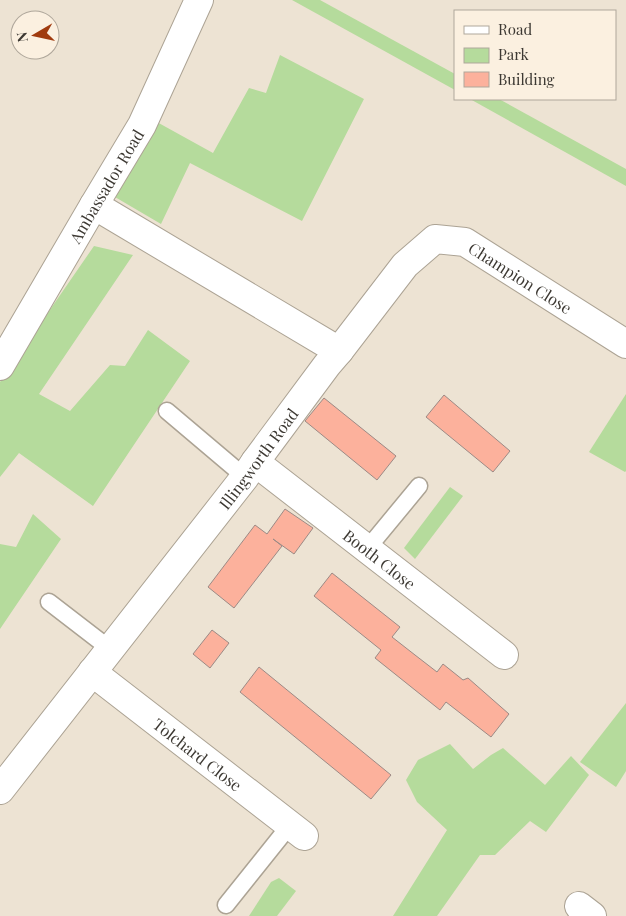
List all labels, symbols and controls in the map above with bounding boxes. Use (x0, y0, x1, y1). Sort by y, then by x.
north arrow (10, 10, 60, 60)
legend (454, 10, 616, 100)
text: Road (498, 19, 532, 39)
text: N (11, 31, 32, 44)
text: Park (498, 44, 530, 64)
text: Building (498, 69, 555, 89)
street label: Ambassador Road (63, 125, 148, 247)
street label: Champion Close (465, 237, 576, 318)
street label: Illingworth Road (213, 404, 302, 513)
street label: Booth Close (339, 524, 420, 593)
street label: Tolchard Close (149, 713, 247, 795)

